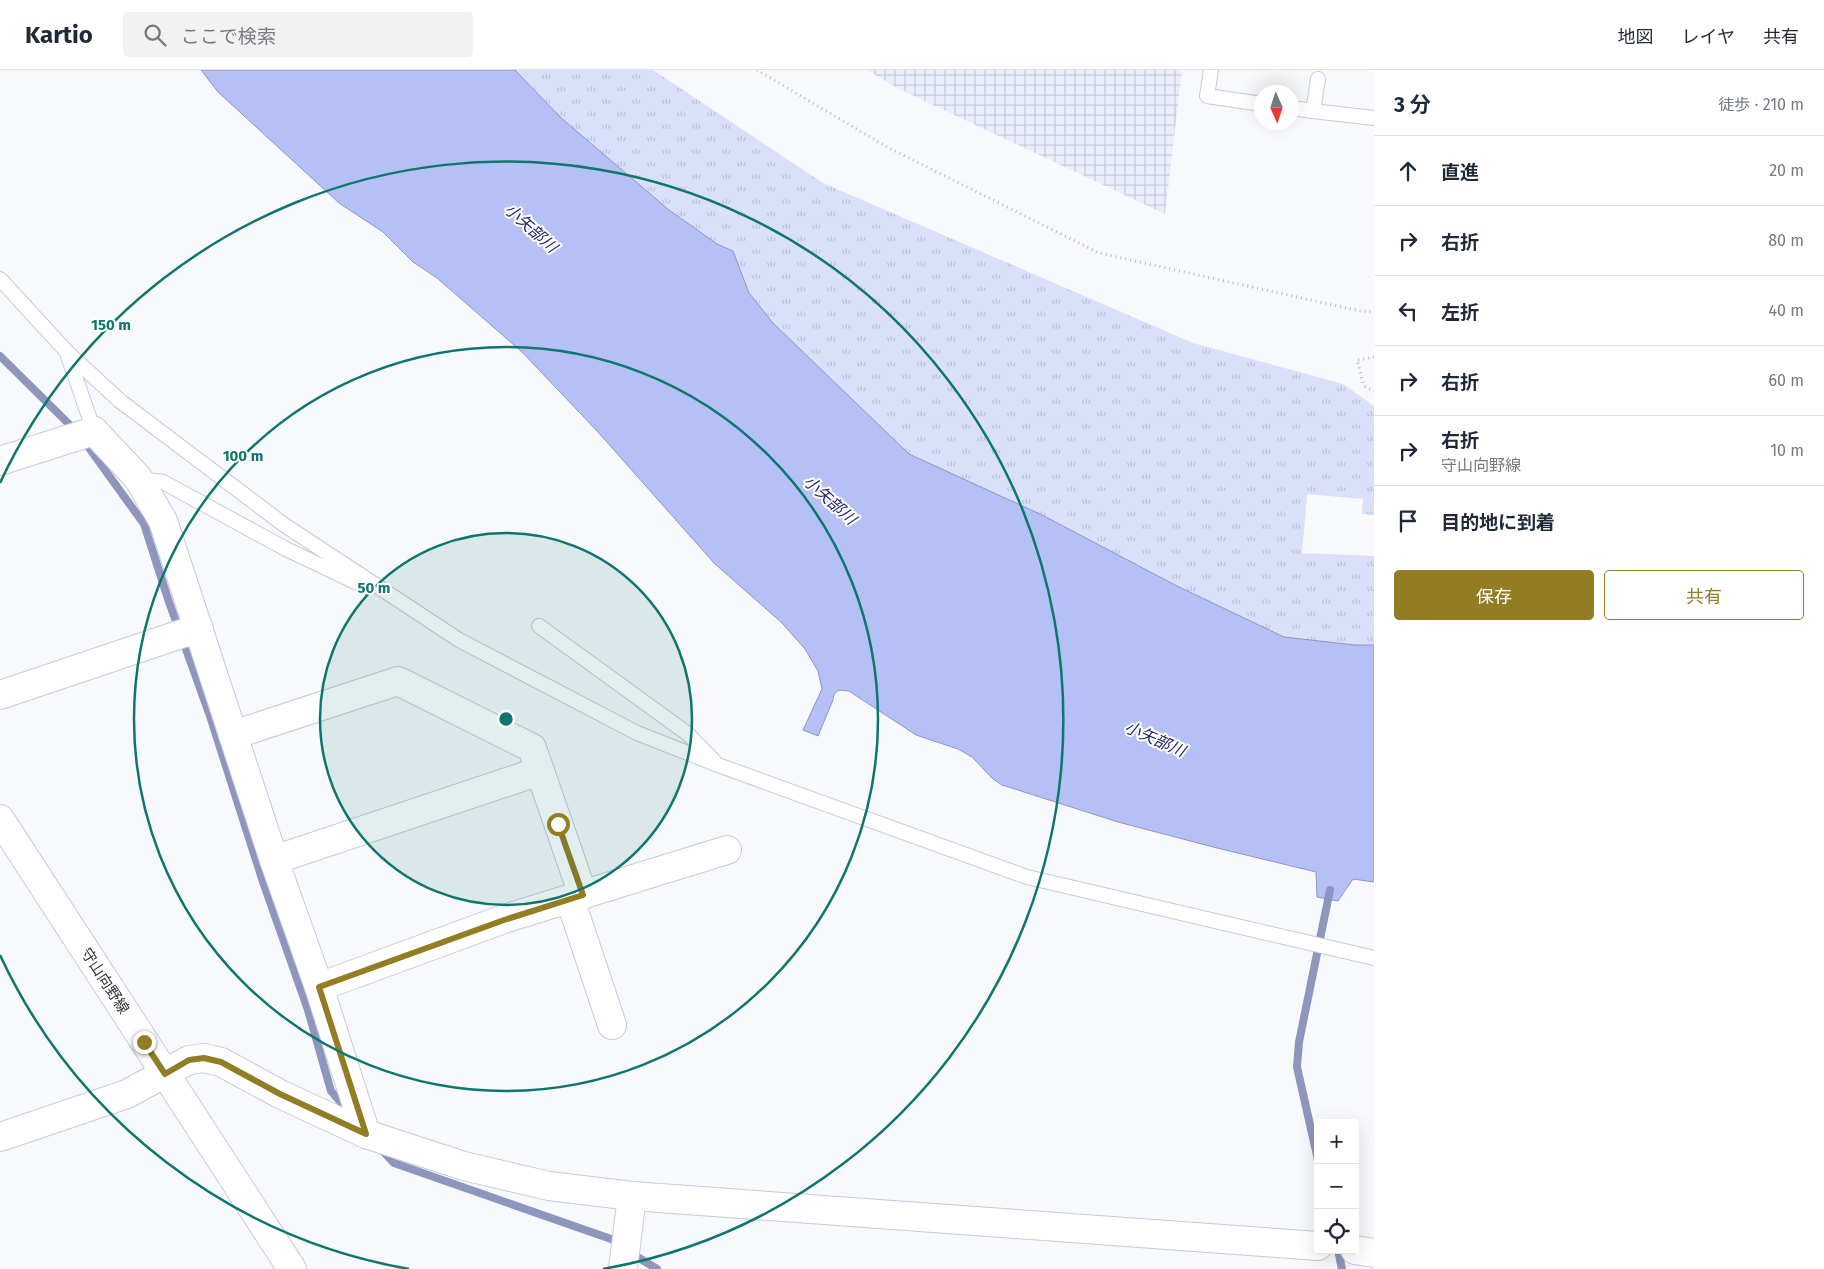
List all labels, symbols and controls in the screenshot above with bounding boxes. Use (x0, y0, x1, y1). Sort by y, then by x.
search box (123, 12, 473, 57)
text: Kartio (25, 21, 93, 49)
icon: search (141, 21, 169, 49)
text: ここで検索 (181, 25, 276, 48)
text: 地図 (1618, 26, 1654, 48)
text: レイヤ (1682, 26, 1735, 48)
text: 共有 (1763, 26, 1799, 48)
north arrow (1254, 85, 1299, 130)
text: 3 分 (1394, 92, 1431, 118)
text: 徒歩 · 210 m (1718, 95, 1804, 114)
icon: ahead (1394, 157, 1422, 185)
text: 直進 (1441, 161, 1479, 184)
text: 20 m (1769, 161, 1804, 180)
water label: 小矢部川 (501, 200, 563, 258)
icon: right (1394, 227, 1422, 255)
text: 右折 (1441, 231, 1479, 254)
text: 80 m (1768, 231, 1804, 250)
icon: left (1394, 297, 1422, 325)
text: 左折 (1441, 301, 1479, 324)
text: 40 m (1769, 301, 1804, 320)
text: 150 m (91, 316, 131, 334)
icon: right (1394, 367, 1422, 395)
text: 右折 (1441, 371, 1479, 394)
text: 60 m (1769, 371, 1804, 390)
text: 右折 (1441, 429, 1479, 452)
icon: right (1394, 437, 1422, 465)
text: 10 m (1770, 441, 1804, 460)
text: 100 m (223, 447, 263, 465)
text: 守山向野線 (1441, 456, 1521, 475)
water label: 小矢部川 (800, 472, 862, 530)
icon: arrive (1394, 507, 1422, 535)
text: 目的地に到着 (1441, 511, 1555, 534)
button: 保存 (1394, 570, 1594, 620)
button: 共有 (1604, 570, 1804, 620)
text: 50 m (357, 579, 391, 597)
centre of rings (497, 710, 515, 728)
water label: 小矢部川 (1122, 717, 1190, 762)
route start (547, 813, 570, 836)
street label: 守山向野線 (77, 945, 133, 1017)
route end (133, 1031, 156, 1054)
map controls (1314, 1119, 1359, 1254)
button: + (1314, 1119, 1359, 1164)
button: − (1314, 1164, 1359, 1209)
button: locate (1314, 1209, 1359, 1254)

